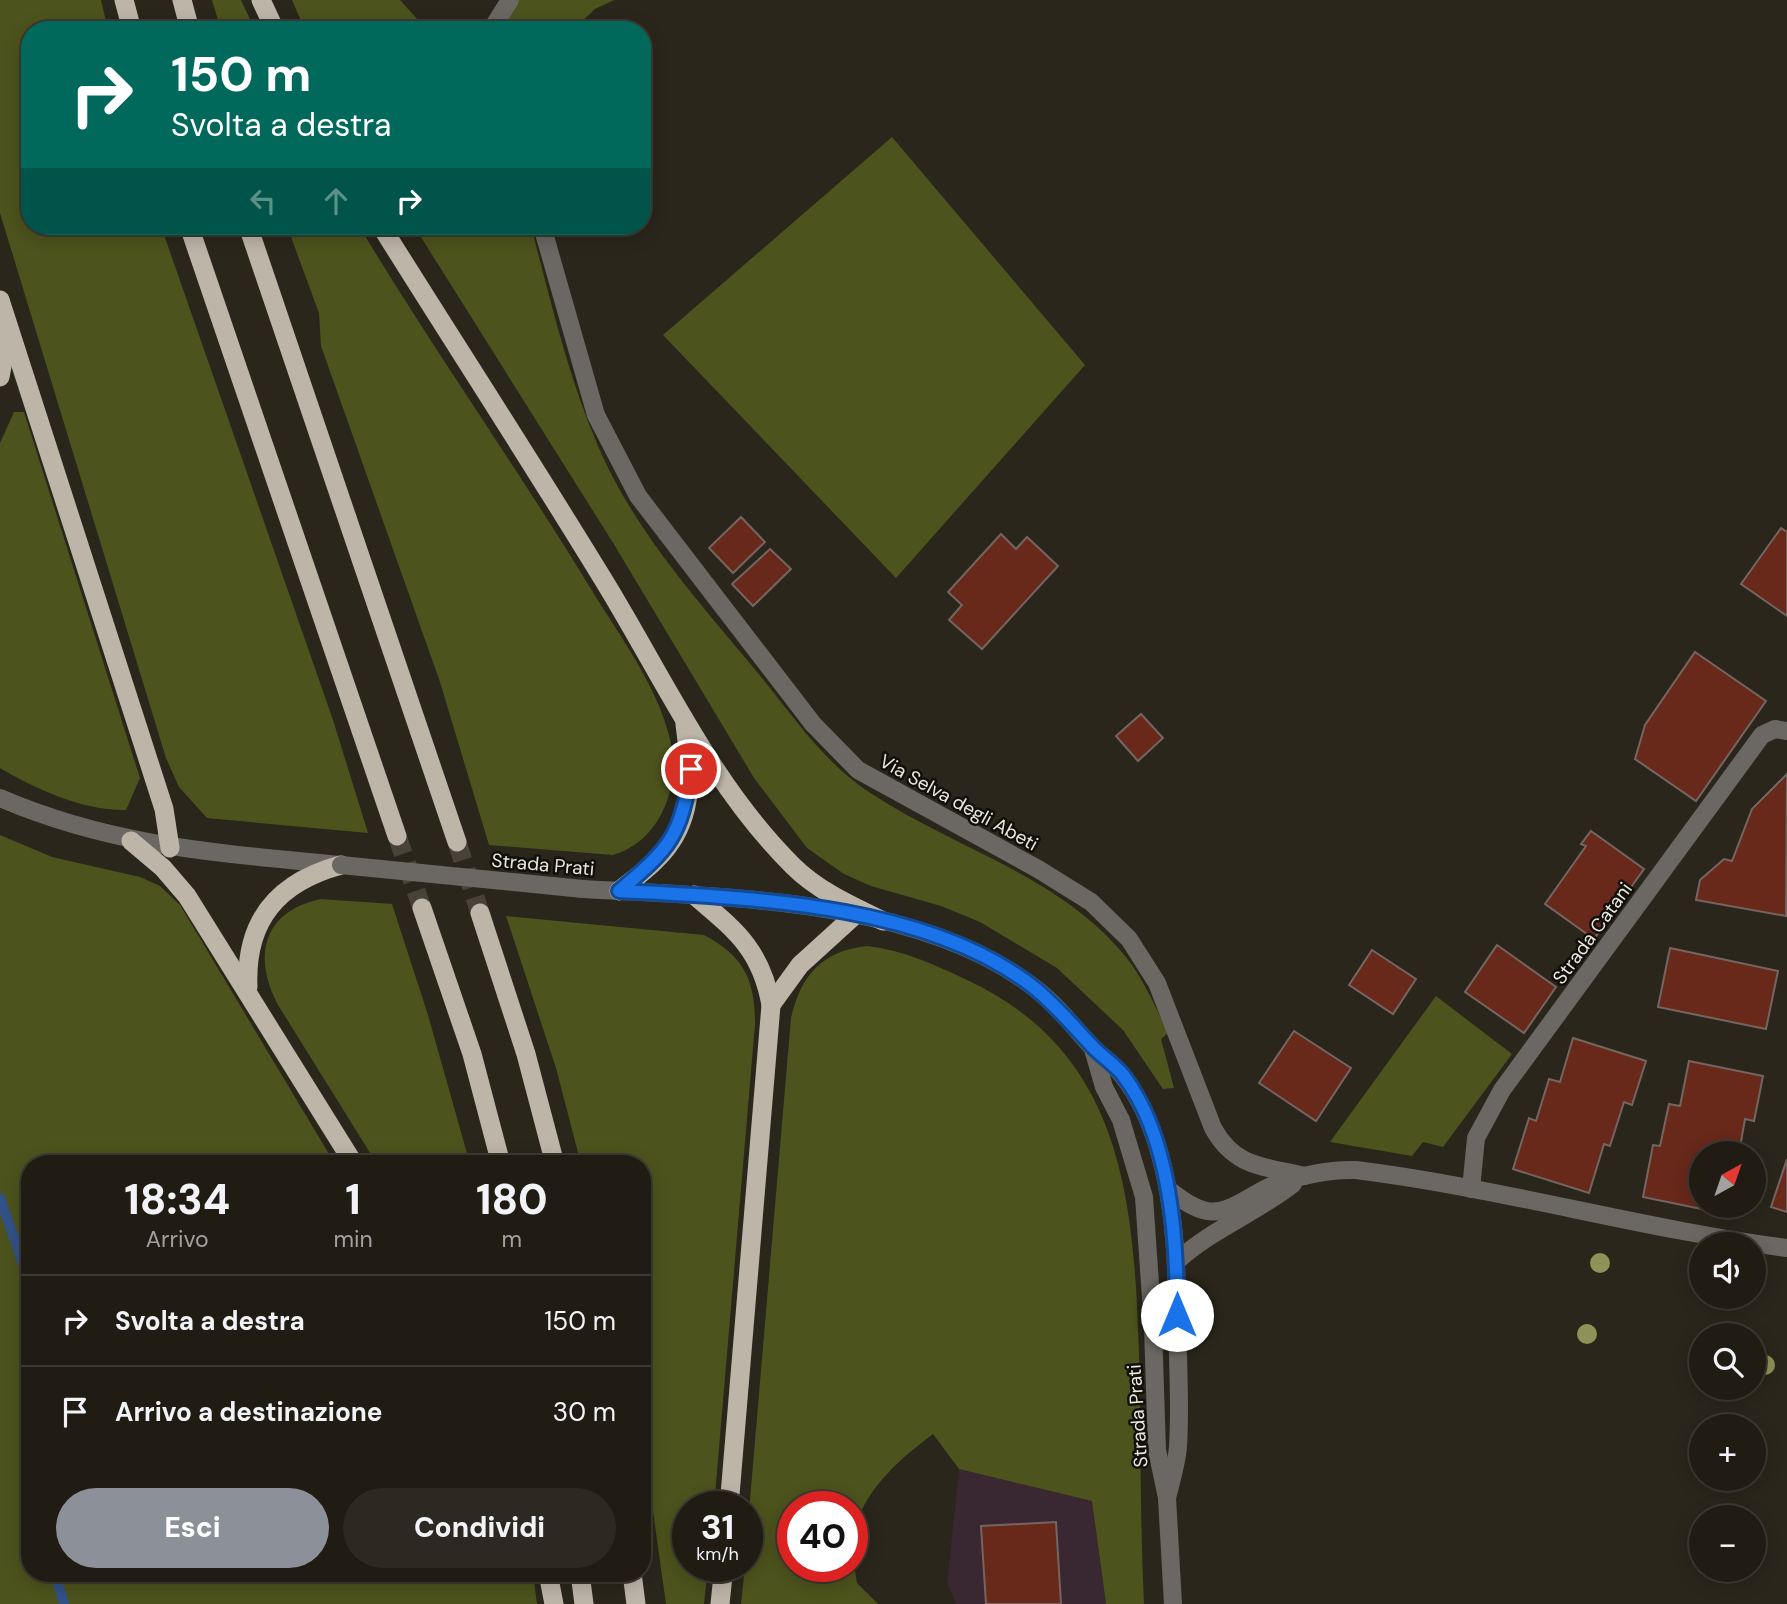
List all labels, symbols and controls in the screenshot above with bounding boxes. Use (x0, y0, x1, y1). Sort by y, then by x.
text: 150 m (171, 42, 311, 106)
icon: right (56, 49, 147, 140)
text: Svolta a destra (171, 104, 392, 146)
icon: left (244, 182, 282, 220)
icon: ahead (317, 182, 355, 220)
icon: right (390, 182, 428, 220)
pin (661, 739, 721, 799)
street label: Via Selva degli Abeti (875, 748, 1043, 856)
icon: arrive (672, 750, 710, 788)
street label: Strada Prati (490, 848, 595, 881)
street label: Strada Catani (1547, 877, 1638, 989)
north arrow (1689, 1141, 1766, 1218)
map controls (1689, 1141, 1766, 1582)
text: 18:34 (124, 1172, 230, 1227)
text: 1 (345, 1172, 361, 1227)
text: 180 (476, 1172, 548, 1227)
text: Arrivo (146, 1224, 209, 1254)
text: min (333, 1224, 373, 1254)
text: m (502, 1224, 522, 1254)
button: sound (1689, 1232, 1766, 1309)
position arrow (1140, 1278, 1214, 1352)
icon: right (56, 1302, 94, 1340)
text: Svolta a destra (115, 1304, 305, 1338)
text: 150 m (544, 1304, 616, 1338)
button: search (1689, 1323, 1766, 1400)
street label: Strada Prati (1121, 1364, 1154, 1468)
icon: arrive (56, 1393, 94, 1431)
text: Arrivo a destinazione (115, 1395, 382, 1429)
text: 30 m (553, 1395, 616, 1429)
button: + (1689, 1414, 1766, 1491)
button: Esci (56, 1488, 329, 1568)
button: Condividi (343, 1488, 616, 1568)
speed limit sign: 40 (777, 1491, 868, 1582)
text: 31 (701, 1504, 734, 1550)
button: − (1689, 1505, 1766, 1582)
text: km/h (696, 1542, 739, 1566)

